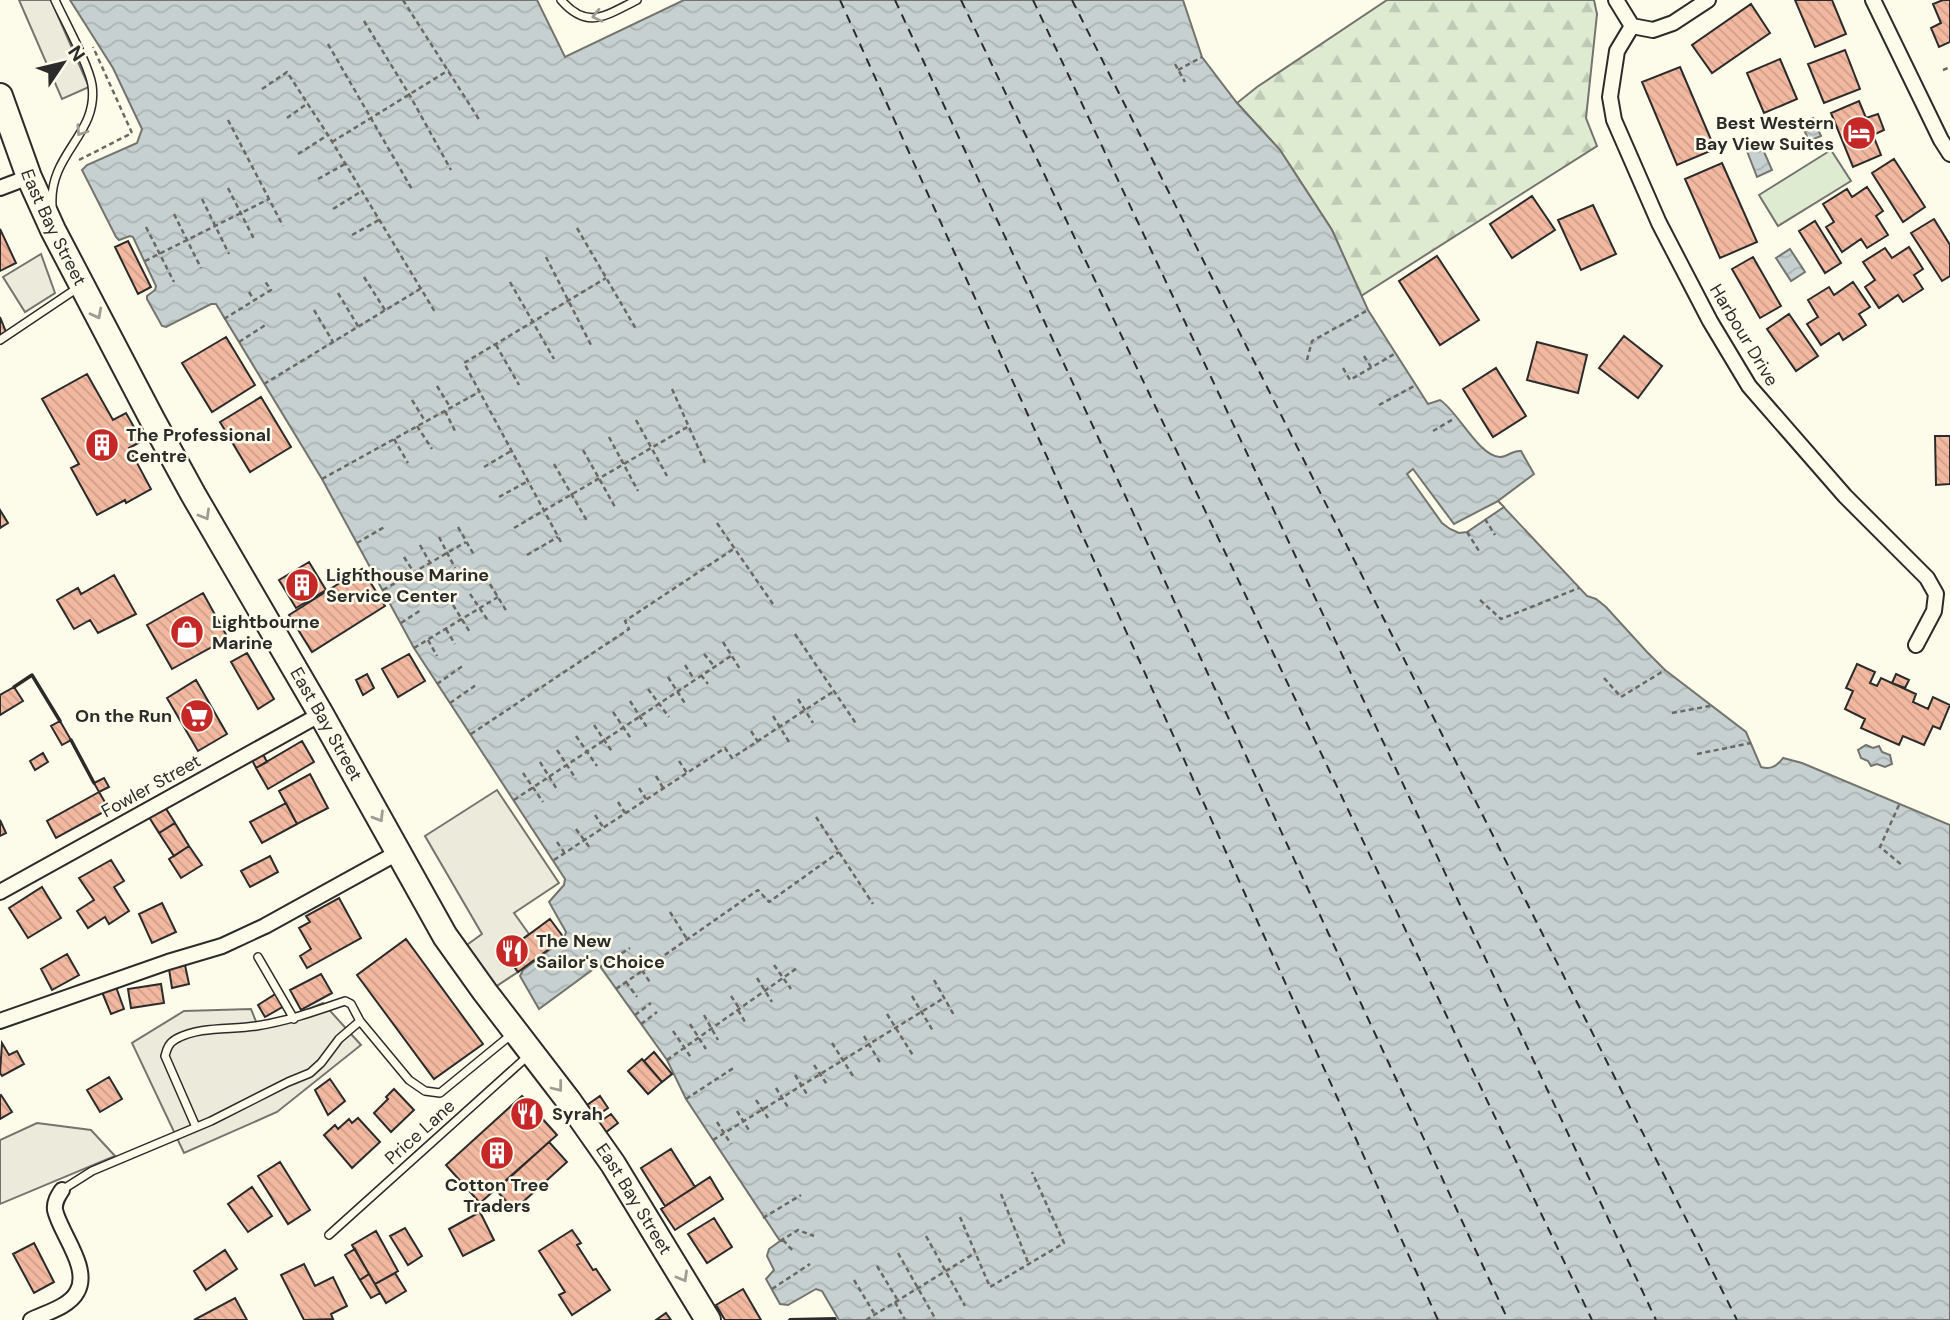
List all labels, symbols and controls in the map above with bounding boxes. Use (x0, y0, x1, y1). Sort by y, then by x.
one-way arrow (591, 8, 603, 22)
north arrow (28, 28, 98, 98)
text: N (62, 41, 91, 66)
place label: Best Western Bay View Suites (1695, 111, 1834, 156)
hotel icon: Best Western Bay View Suites (1840, 114, 1878, 152)
one-way arrow (77, 123, 89, 136)
street label: East Bay Street (15, 166, 92, 290)
street label: Harbour Drive (1704, 280, 1784, 390)
one-way arrow (89, 307, 103, 319)
place label: The Professional Centre (126, 423, 271, 468)
building icon: The Professional Centre (83, 426, 121, 464)
one-way arrow (197, 507, 210, 520)
place label: Lighthouse Marine Service Center (326, 563, 489, 608)
building icon: Lighthouse Marine Service Center (283, 566, 321, 604)
place label: Lightbourne Marine (212, 610, 320, 655)
shop icon: Lightbourne Marine (168, 613, 206, 651)
street label: East Bay Street (285, 663, 368, 785)
supermarket icon: On the Run (178, 697, 216, 735)
place label: On the Run (75, 704, 172, 728)
street label: Fowler Street (97, 749, 205, 823)
one-way arrow (370, 809, 383, 822)
place label: The New Sailor's Choice (536, 929, 665, 974)
restaurant icon: The New Sailor's Choice (493, 932, 531, 970)
one-way arrow (550, 1080, 563, 1092)
street label: Price Lane (380, 1094, 460, 1170)
restaurant icon: Syrah (508, 1095, 546, 1133)
place label: Syrah (552, 1102, 603, 1126)
building icon: Cotton Tree Traders (478, 1134, 516, 1172)
street label: East Bay Street (590, 1139, 677, 1259)
place label: Cotton Tree Traders (445, 1173, 549, 1218)
one-way arrow (675, 1269, 688, 1282)

